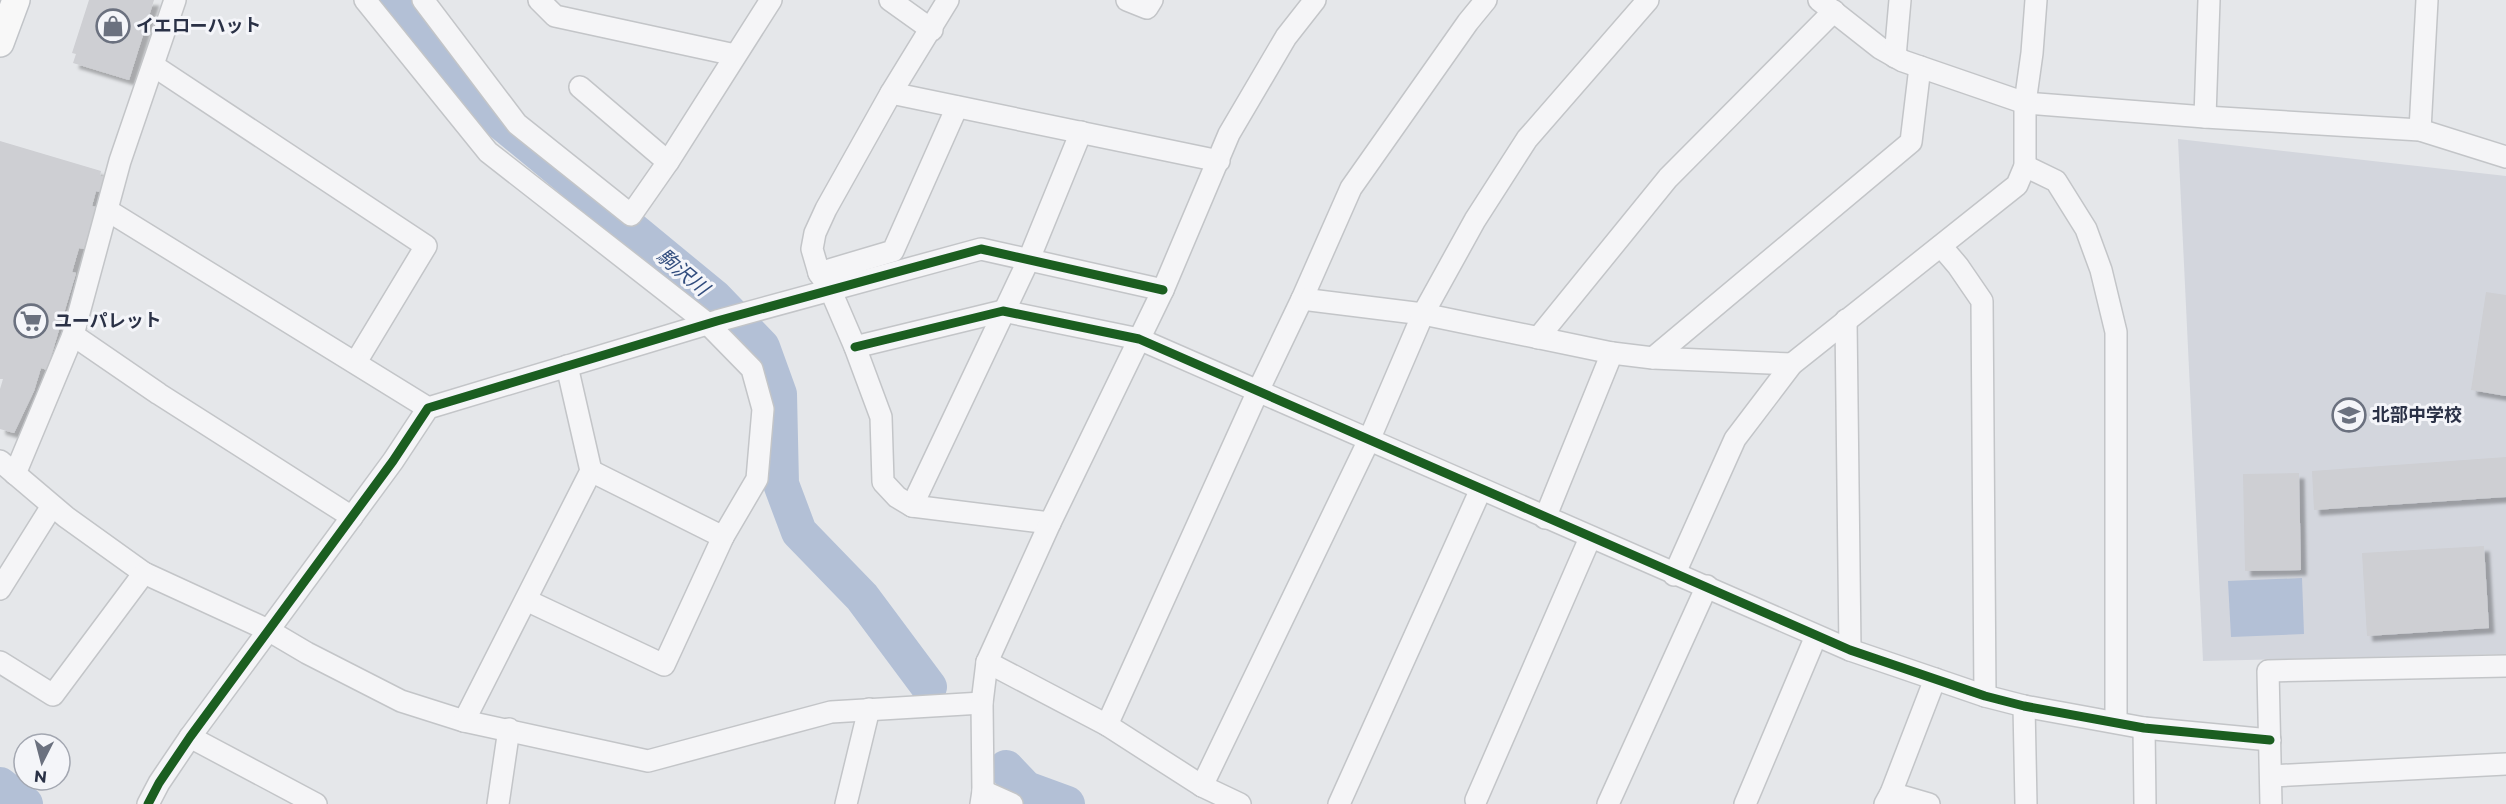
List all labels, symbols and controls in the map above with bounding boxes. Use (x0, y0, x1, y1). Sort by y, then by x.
shop icon: イエローハット (95, 8, 131, 44)
place label: イエローハット (136, 15, 261, 37)
water label: 駒沢川 (652, 244, 715, 302)
supermarket icon: ユーパレット (13, 303, 49, 339)
place label: ユーパレット (54, 310, 162, 332)
school or university icon: 北部中学校 (2331, 397, 2367, 433)
place label: 北部中学校 (2372, 404, 2462, 426)
north arrow (12, 732, 72, 792)
text: N (33, 766, 48, 787)

